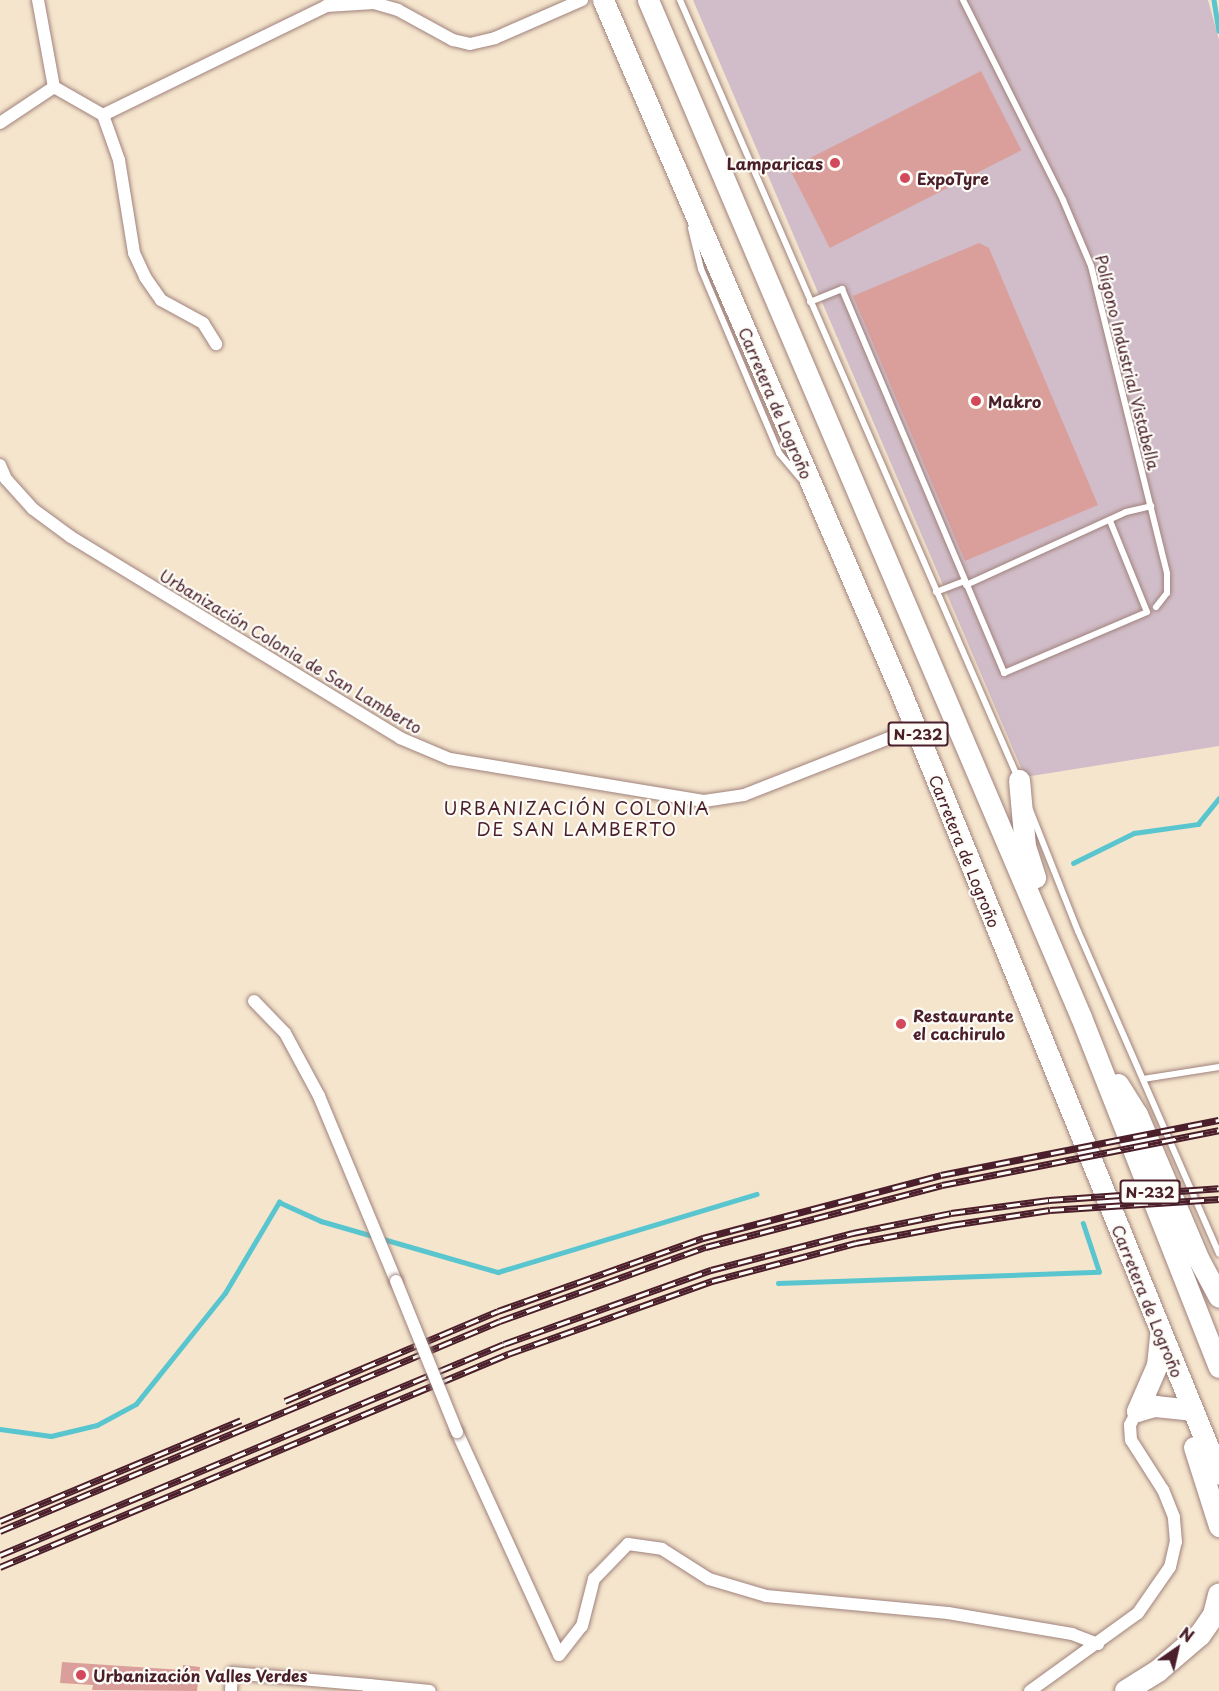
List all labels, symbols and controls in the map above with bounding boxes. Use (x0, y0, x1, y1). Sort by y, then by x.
place label: Lamparicas (727, 153, 823, 173)
marker: Lamparicas (828, 156, 842, 170)
place label: ExpoTyre (917, 168, 989, 188)
marker: ExpoTyre (898, 171, 912, 185)
street label: Polígono Industrial Vistabella (1092, 253, 1164, 471)
street label: Carretera de Logroño (735, 323, 817, 483)
place label: Makro (988, 391, 1041, 411)
marker: Makro (969, 394, 983, 408)
street label: Urbanización Colonia de San Lamberto (157, 565, 425, 737)
road number: N-232 (886, 722, 950, 746)
street label: Carretera de Logroño (925, 771, 1005, 931)
district label: URBANIZACIÓN COLONIA DE SAN LAMBERTO (445, 798, 709, 840)
place label: Restaurante el cachirulo (913, 1005, 1014, 1043)
marker: Restaurante el cachirulo (894, 1017, 908, 1031)
road number: N-232 (1118, 1180, 1182, 1204)
street label: Carretera de Logroño (1108, 1221, 1188, 1381)
north arrow (1147, 1619, 1207, 1679)
text: N (1175, 1621, 1199, 1648)
place label: Urbanización Valles Verdes (93, 1665, 310, 1685)
marker: Urbanización Valles Verdes (74, 1668, 88, 1682)

